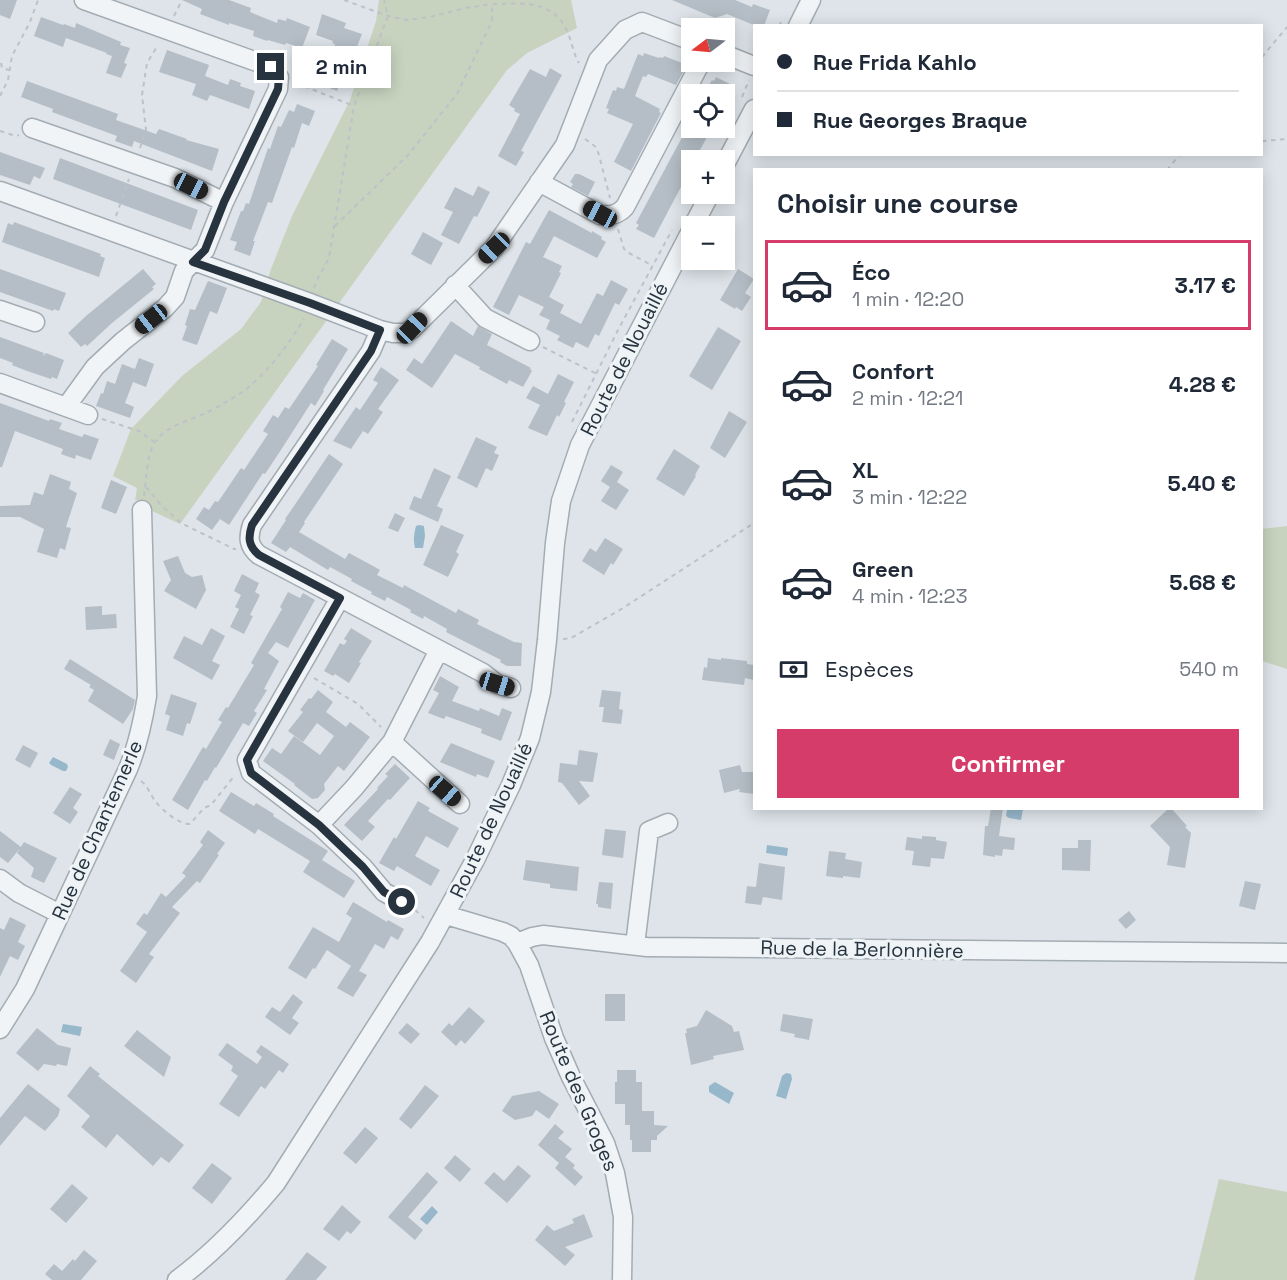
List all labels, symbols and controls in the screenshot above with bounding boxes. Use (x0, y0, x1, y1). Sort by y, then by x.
north arrow (681, 18, 735, 72)
map controls (681, 18, 735, 270)
callout: 2 min (292, 46, 391, 88)
text: Rue Frida Kahlo (813, 48, 977, 76)
route end (257, 53, 284, 80)
text: 2 min (316, 54, 367, 80)
button: locate (681, 84, 735, 138)
text: Rue Georges Braque (813, 106, 1027, 134)
button: + (681, 150, 735, 204)
car (171, 170, 211, 202)
text: Choisir une course (777, 186, 1018, 221)
car (580, 198, 620, 230)
button: − (681, 216, 735, 270)
car (475, 229, 513, 267)
icon: car (780, 258, 834, 312)
text: Éco (852, 258, 891, 286)
text: 3.17 € (1175, 271, 1236, 299)
street label: Route de Nouaillé (574, 278, 674, 440)
text: 1 min · 12:20 (852, 286, 964, 312)
car (131, 301, 171, 337)
car (393, 309, 431, 347)
icon: car (780, 357, 834, 411)
text: Confort (852, 357, 934, 385)
text: 4.28 € (1169, 370, 1236, 398)
text: 2 min · 12:21 (852, 385, 963, 411)
icon: car (780, 456, 834, 510)
text: XL (852, 456, 878, 484)
text: 5.40 € (1167, 469, 1236, 497)
text: 3 min · 12:22 (852, 484, 967, 510)
icon: car (780, 555, 834, 609)
text: Green (852, 555, 914, 583)
text: 5.68 € (1169, 568, 1236, 596)
text: 4 min · 12:23 (852, 583, 968, 609)
icon: cash (777, 653, 810, 686)
text: Espèces (825, 655, 914, 683)
text: 540 m (1179, 656, 1239, 682)
car (477, 670, 517, 698)
button: Confirmer (777, 729, 1239, 798)
street label: Rue de Chantemerle (46, 736, 148, 924)
street label: Route de Nouaillé (444, 738, 538, 902)
car (426, 772, 464, 810)
route start (388, 888, 415, 915)
street label: Rue de la Berlonnière (760, 934, 964, 964)
street label: Route des Groges (534, 1007, 624, 1175)

